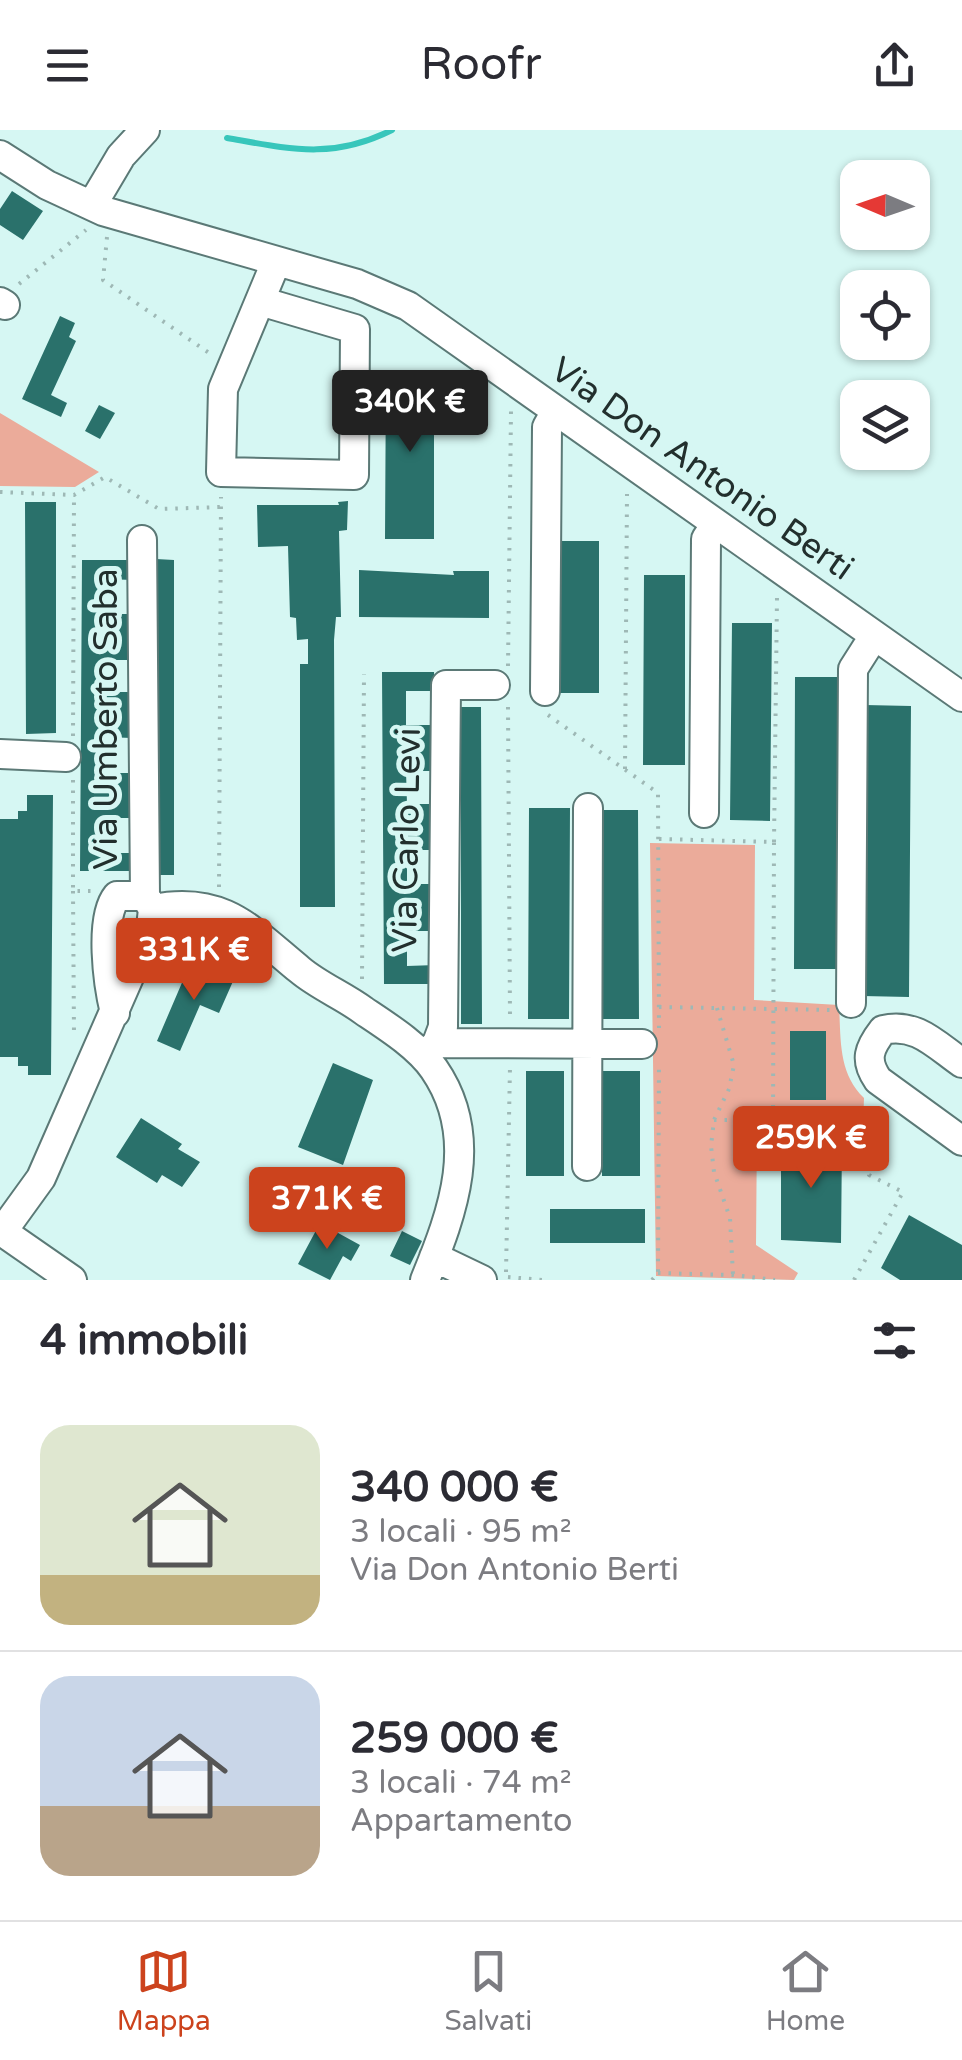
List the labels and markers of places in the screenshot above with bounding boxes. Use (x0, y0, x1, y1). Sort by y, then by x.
pin: 340K € (329, 370, 491, 455)
pin: 331K € (113, 918, 275, 1003)
pin: 259K € (730, 1106, 892, 1191)
pin: 371K € (246, 1167, 408, 1252)

